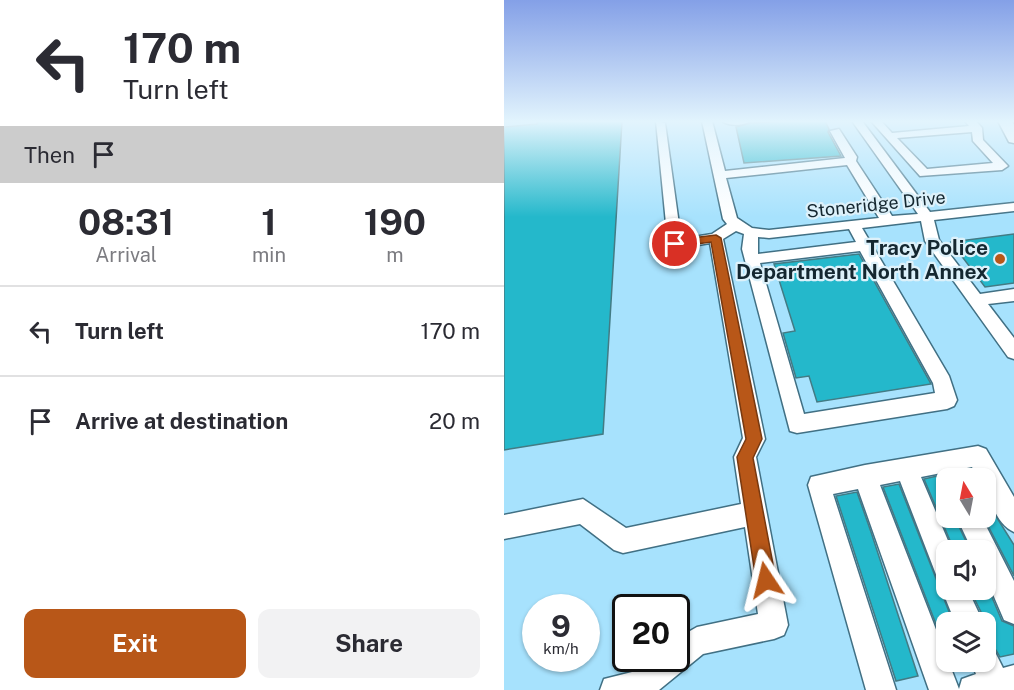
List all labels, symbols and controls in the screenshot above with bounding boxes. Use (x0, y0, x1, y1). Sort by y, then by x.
text: 170 m (123, 23, 241, 72)
icon: left (24, 24, 102, 102)
text: Turn left (123, 73, 229, 105)
icon: arrive (87, 138, 120, 171)
text: Then (24, 142, 75, 168)
street label: Stoneridge Drive (805, 186, 947, 222)
text: 08:31 (78, 201, 174, 243)
text: 1 (261, 201, 277, 243)
text: 190 (364, 201, 426, 243)
pin (649, 218, 700, 269)
icon: arrive (658, 227, 691, 260)
place label: Tracy Police Department North Annex (736, 235, 988, 284)
text: Arrival (95, 243, 157, 267)
text: min (252, 243, 286, 267)
text: m (386, 243, 404, 267)
marker: Tracy Police Department North Annex (993, 252, 1007, 266)
icon: left (24, 315, 57, 348)
text: Turn left (75, 318, 164, 344)
text: 170 m (420, 318, 480, 344)
icon: arrive (24, 405, 57, 438)
text: Arrive at destination (75, 408, 288, 434)
text: 20 m (429, 408, 480, 434)
north arrow (936, 468, 996, 528)
map controls (936, 468, 996, 672)
button: sound (936, 540, 996, 600)
position arrow (734, 548, 798, 612)
speed limit sign: 20 (612, 594, 690, 672)
text: 9 (551, 608, 571, 644)
button: Exit (24, 609, 246, 678)
button: Share (258, 609, 480, 678)
button: layers (936, 612, 996, 672)
text: km/h (543, 640, 579, 657)

